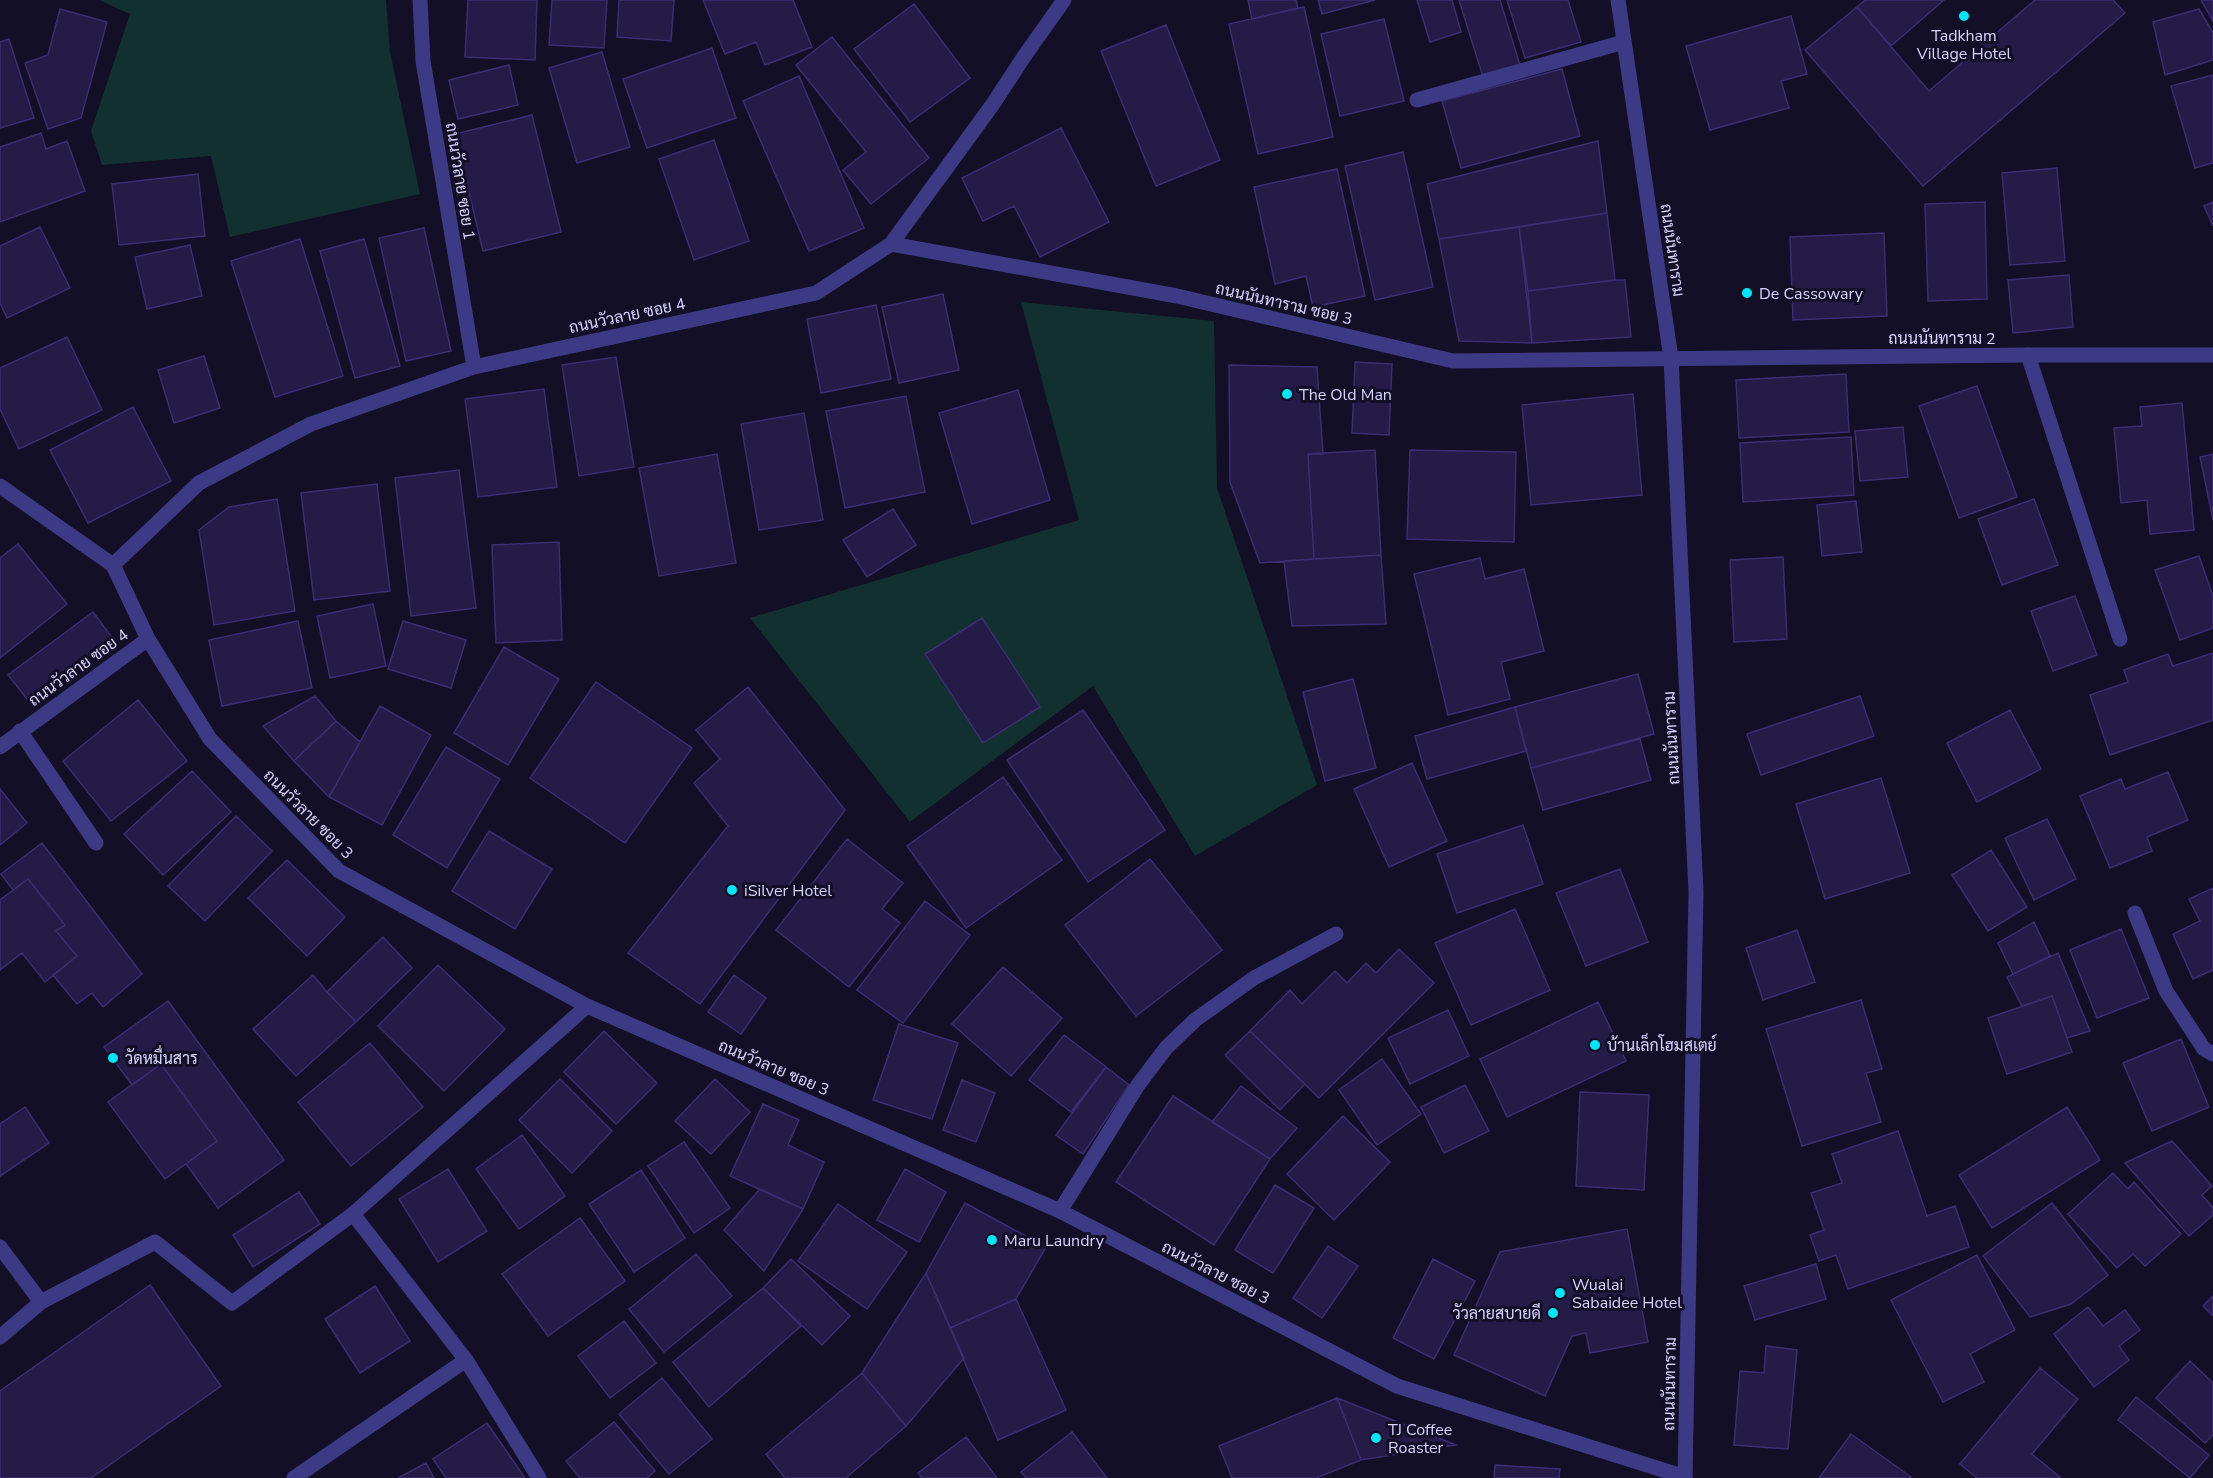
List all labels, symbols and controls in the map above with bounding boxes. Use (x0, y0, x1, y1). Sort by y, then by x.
marker: Tadkham Village Hotel (1957, 9, 1971, 23)
place label: Tadkham Village Hotel (1916, 25, 2011, 65)
street label: ถนนวัวลาย ซอย 1 (440, 121, 480, 241)
street label: ถนนนันทาราม (1655, 202, 1689, 298)
street label: ถนนนันทาราม ซอย 3 (1213, 278, 1354, 330)
place label: De Cassowary (1759, 283, 1864, 305)
marker: De Cassowary (1740, 286, 1754, 300)
street label: ถนนวัวลาย ซอย 4 (567, 293, 688, 339)
street label: ถนนนันทาราม 2 (1888, 328, 1996, 350)
place label: The Old Man (1299, 384, 1392, 406)
marker: The Old Man (1280, 387, 1294, 401)
street label: ถนนวัวลาย ซอย 4 (24, 624, 133, 712)
street label: ถนนนันทาราม (1659, 691, 1685, 785)
street label: ถนนวัวลาย ซอย 3 (259, 765, 358, 864)
place label: iSilver Hotel (744, 880, 832, 902)
marker: iSilver Hotel (725, 883, 739, 897)
place label: บ้านเล็กโฮมสเตย์ (1607, 1032, 1717, 1057)
street label: ถนนวัวลาย ซอย 3 (715, 1035, 832, 1101)
marker: บ้านเล็กโฮมสเตย์ (1588, 1038, 1602, 1052)
place label: วัดหมื่นสาร (125, 1044, 198, 1070)
marker: วัดหมื่นสาร (106, 1051, 120, 1065)
place label: Maru Laundry (1004, 1230, 1105, 1252)
marker: Maru Laundry (985, 1233, 999, 1247)
street label: ถนนวัวลาย ซอย 3 (1158, 1236, 1273, 1310)
place label: Wualai Sabaidee Hotel (1572, 1274, 1682, 1314)
marker: Wualai Sabaidee Hotel (1553, 1286, 1567, 1300)
place label: วัวลายสบายดี (1452, 1302, 1541, 1325)
marker: วัวลายสบายดี (1546, 1306, 1560, 1320)
street label: ถนนนันทาราม (1658, 1337, 1682, 1431)
place label: TJ Coffee Roaster (1388, 1419, 1452, 1459)
marker: TJ Coffee Roaster (1369, 1431, 1383, 1445)

